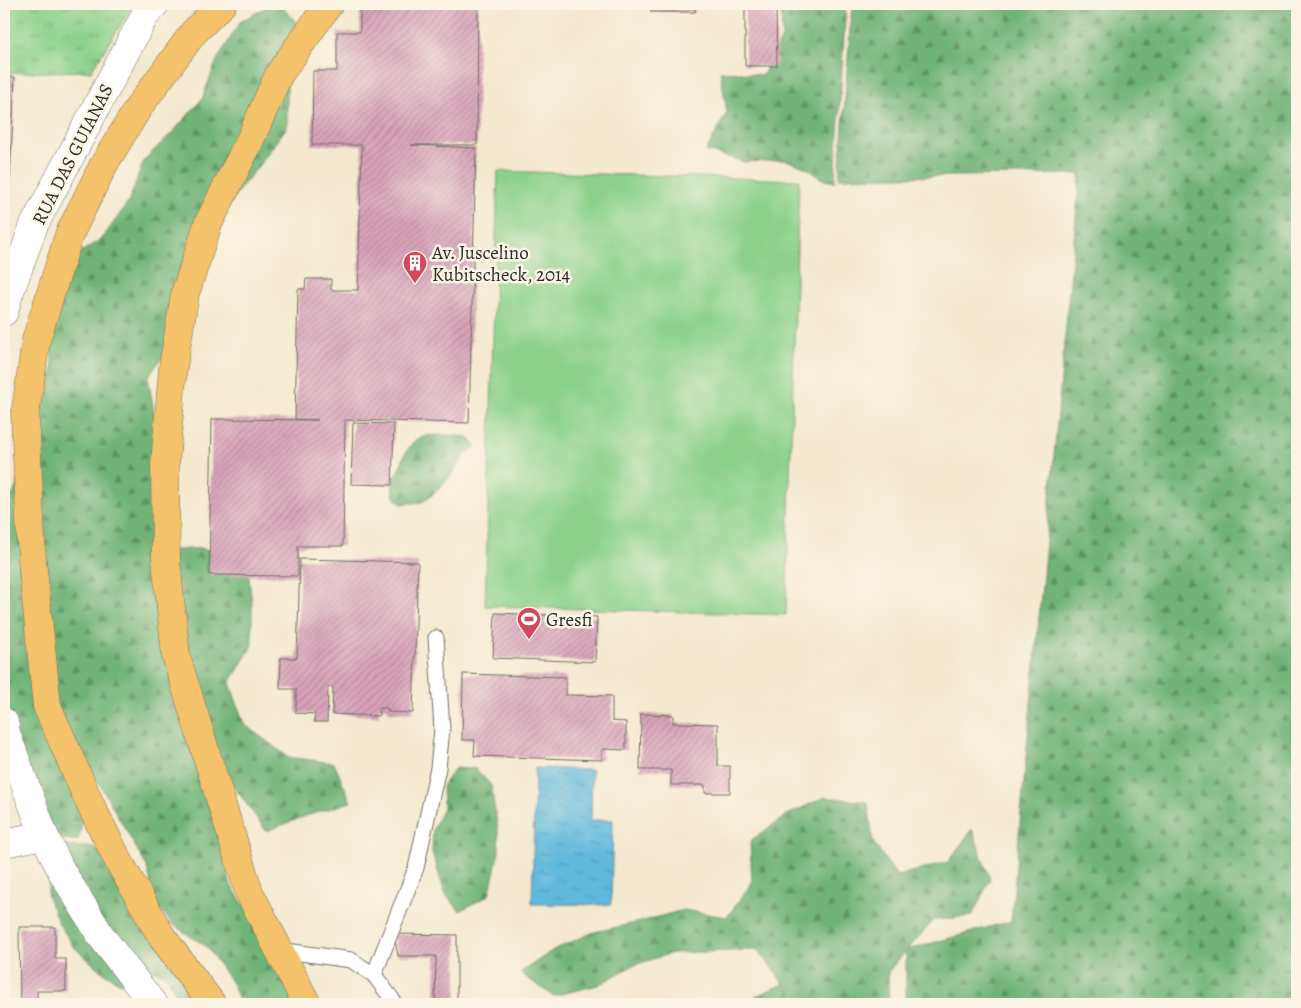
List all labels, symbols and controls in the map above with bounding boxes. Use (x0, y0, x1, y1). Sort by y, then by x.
street label: RUA DAS GUIANAS (26, 80, 120, 229)
place label: Av. Juscelino Kubitscheck, 2014 (431, 240, 571, 288)
building icon: Av. Juscelino Kubitscheck, 2014 (402, 250, 428, 284)
sports icon: Gresfi (516, 606, 542, 640)
place label: Gresfi (546, 607, 593, 633)

